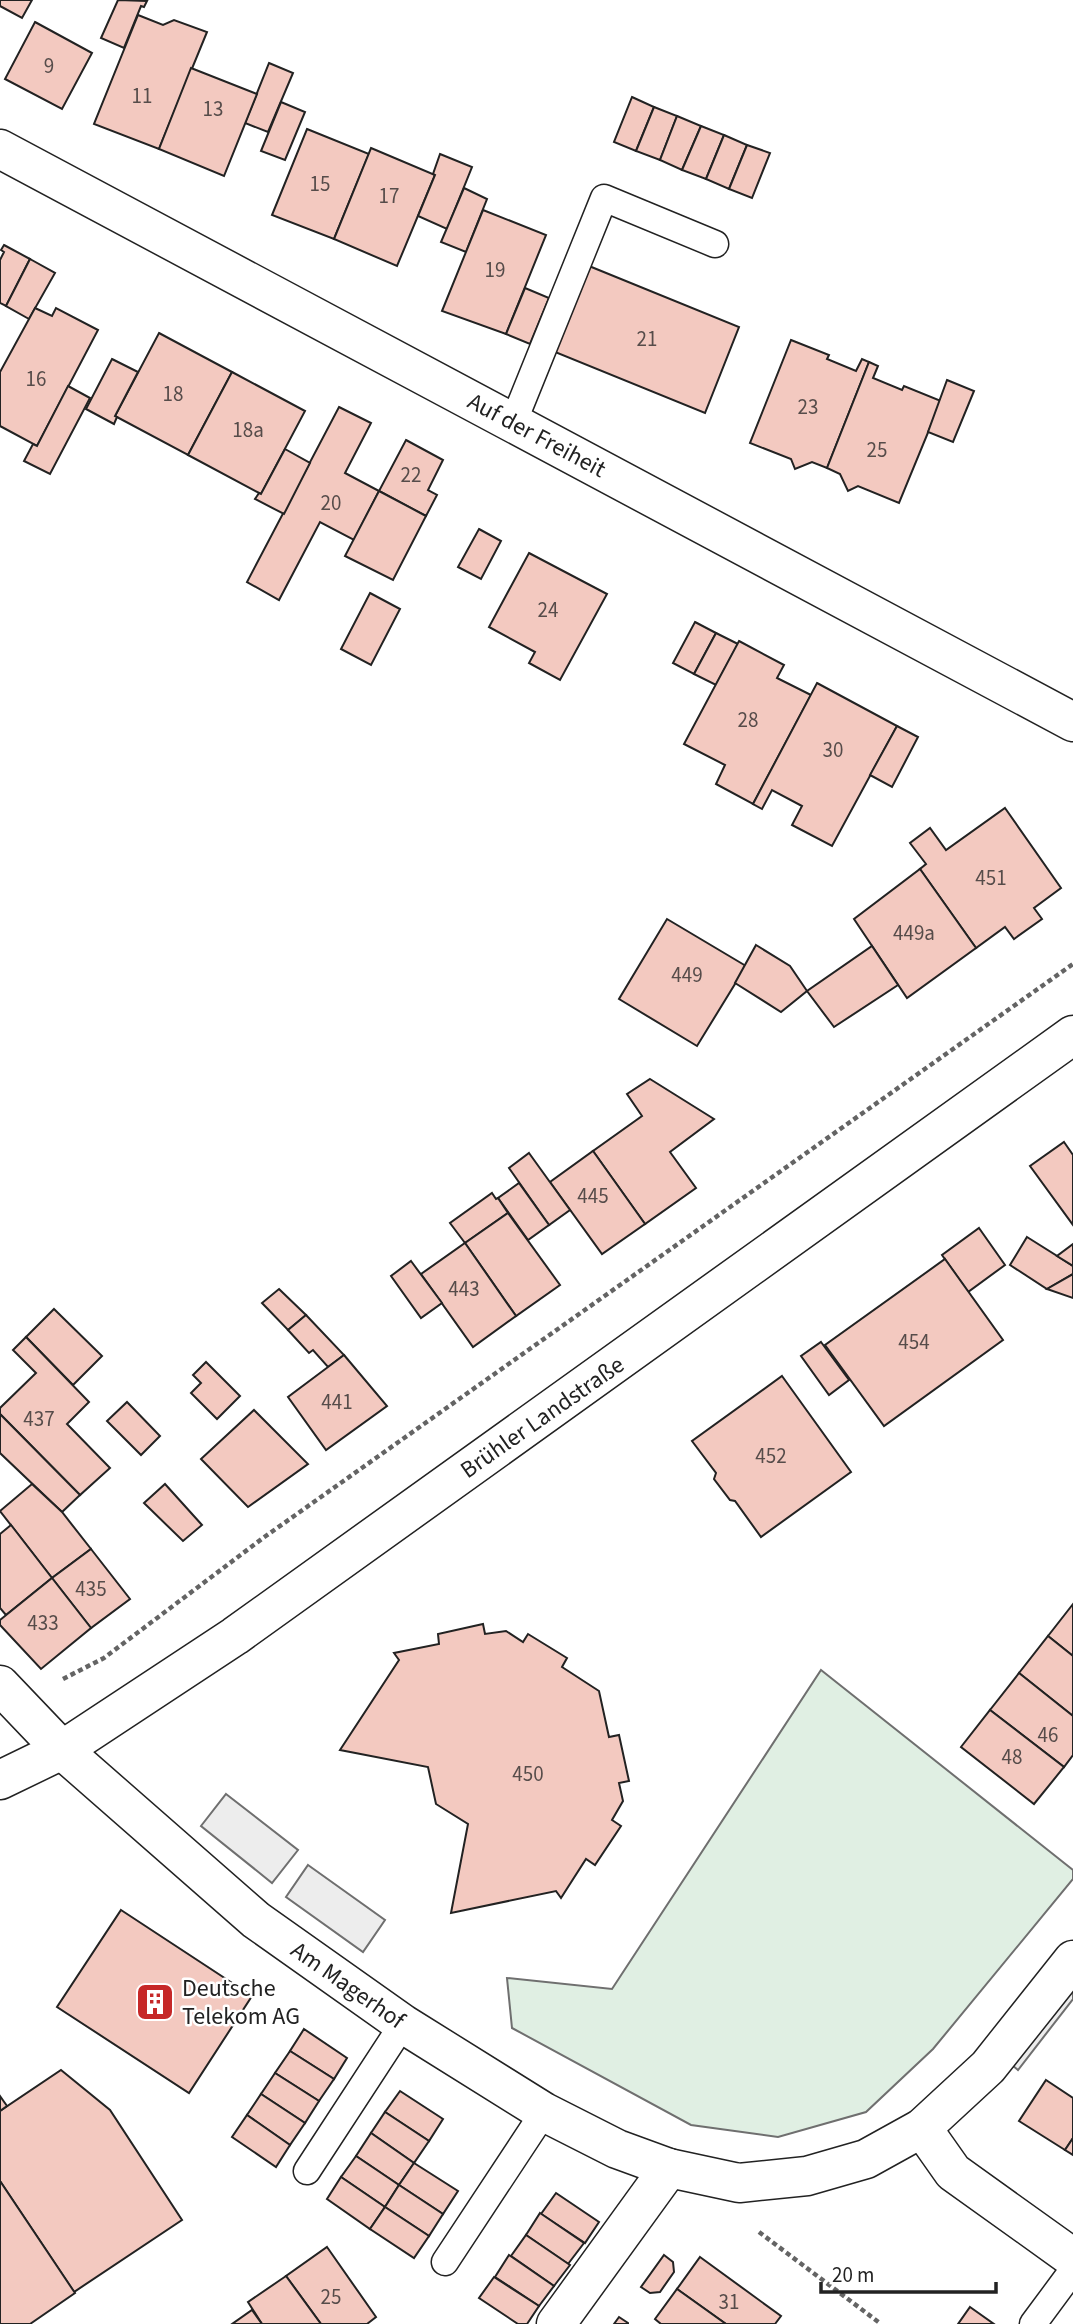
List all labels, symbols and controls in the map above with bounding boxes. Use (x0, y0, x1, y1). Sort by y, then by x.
house number: 9 (44, 51, 54, 81)
house number: 11 (132, 81, 152, 111)
house number: 13 (203, 94, 223, 124)
house number: 15 (310, 169, 330, 199)
house number: 17 (379, 181, 399, 211)
house number: 19 (485, 255, 505, 285)
house number: 21 (637, 324, 657, 354)
house number: 16 (26, 364, 46, 394)
house number: 18 (163, 379, 183, 409)
street label: Auf der Freiheit (461, 384, 612, 487)
house number: 23 (798, 392, 818, 422)
house number: 18a (232, 415, 264, 445)
house number: 25 (867, 435, 887, 465)
house number: 22 (401, 460, 421, 490)
house number: 20 (321, 488, 341, 518)
house number: 24 (538, 595, 558, 625)
house number: 28 (738, 705, 758, 735)
house number: 30 (823, 735, 843, 765)
house number: 451 (975, 863, 1007, 893)
house number: 449a (893, 918, 935, 948)
house number: 449 (671, 960, 703, 990)
house number: 445 (577, 1181, 609, 1211)
house number: 443 (448, 1274, 480, 1304)
house number: 454 (898, 1327, 930, 1357)
street label: Brühler Landstraße (453, 1348, 631, 1487)
house number: 441 (321, 1387, 353, 1417)
house number: 437 (23, 1404, 55, 1434)
house number: 452 (755, 1441, 787, 1471)
house number: 435 (75, 1574, 107, 1604)
house number: 433 (27, 1608, 59, 1638)
house number: 46 (1038, 1720, 1058, 1750)
house number: 48 (1002, 1742, 1022, 1772)
house number: 450 (512, 1759, 544, 1789)
street label: Am Magerhof (283, 1933, 413, 2038)
place label: Deutsche Telekom AG (182, 1971, 300, 2034)
building icon: Deutsche Telekom AG (134, 1981, 176, 2023)
scale bar (821, 2250, 996, 2294)
text: 20 m (832, 2260, 874, 2290)
house number: 25 (321, 2282, 341, 2312)
house number: 31 (719, 2287, 739, 2317)

